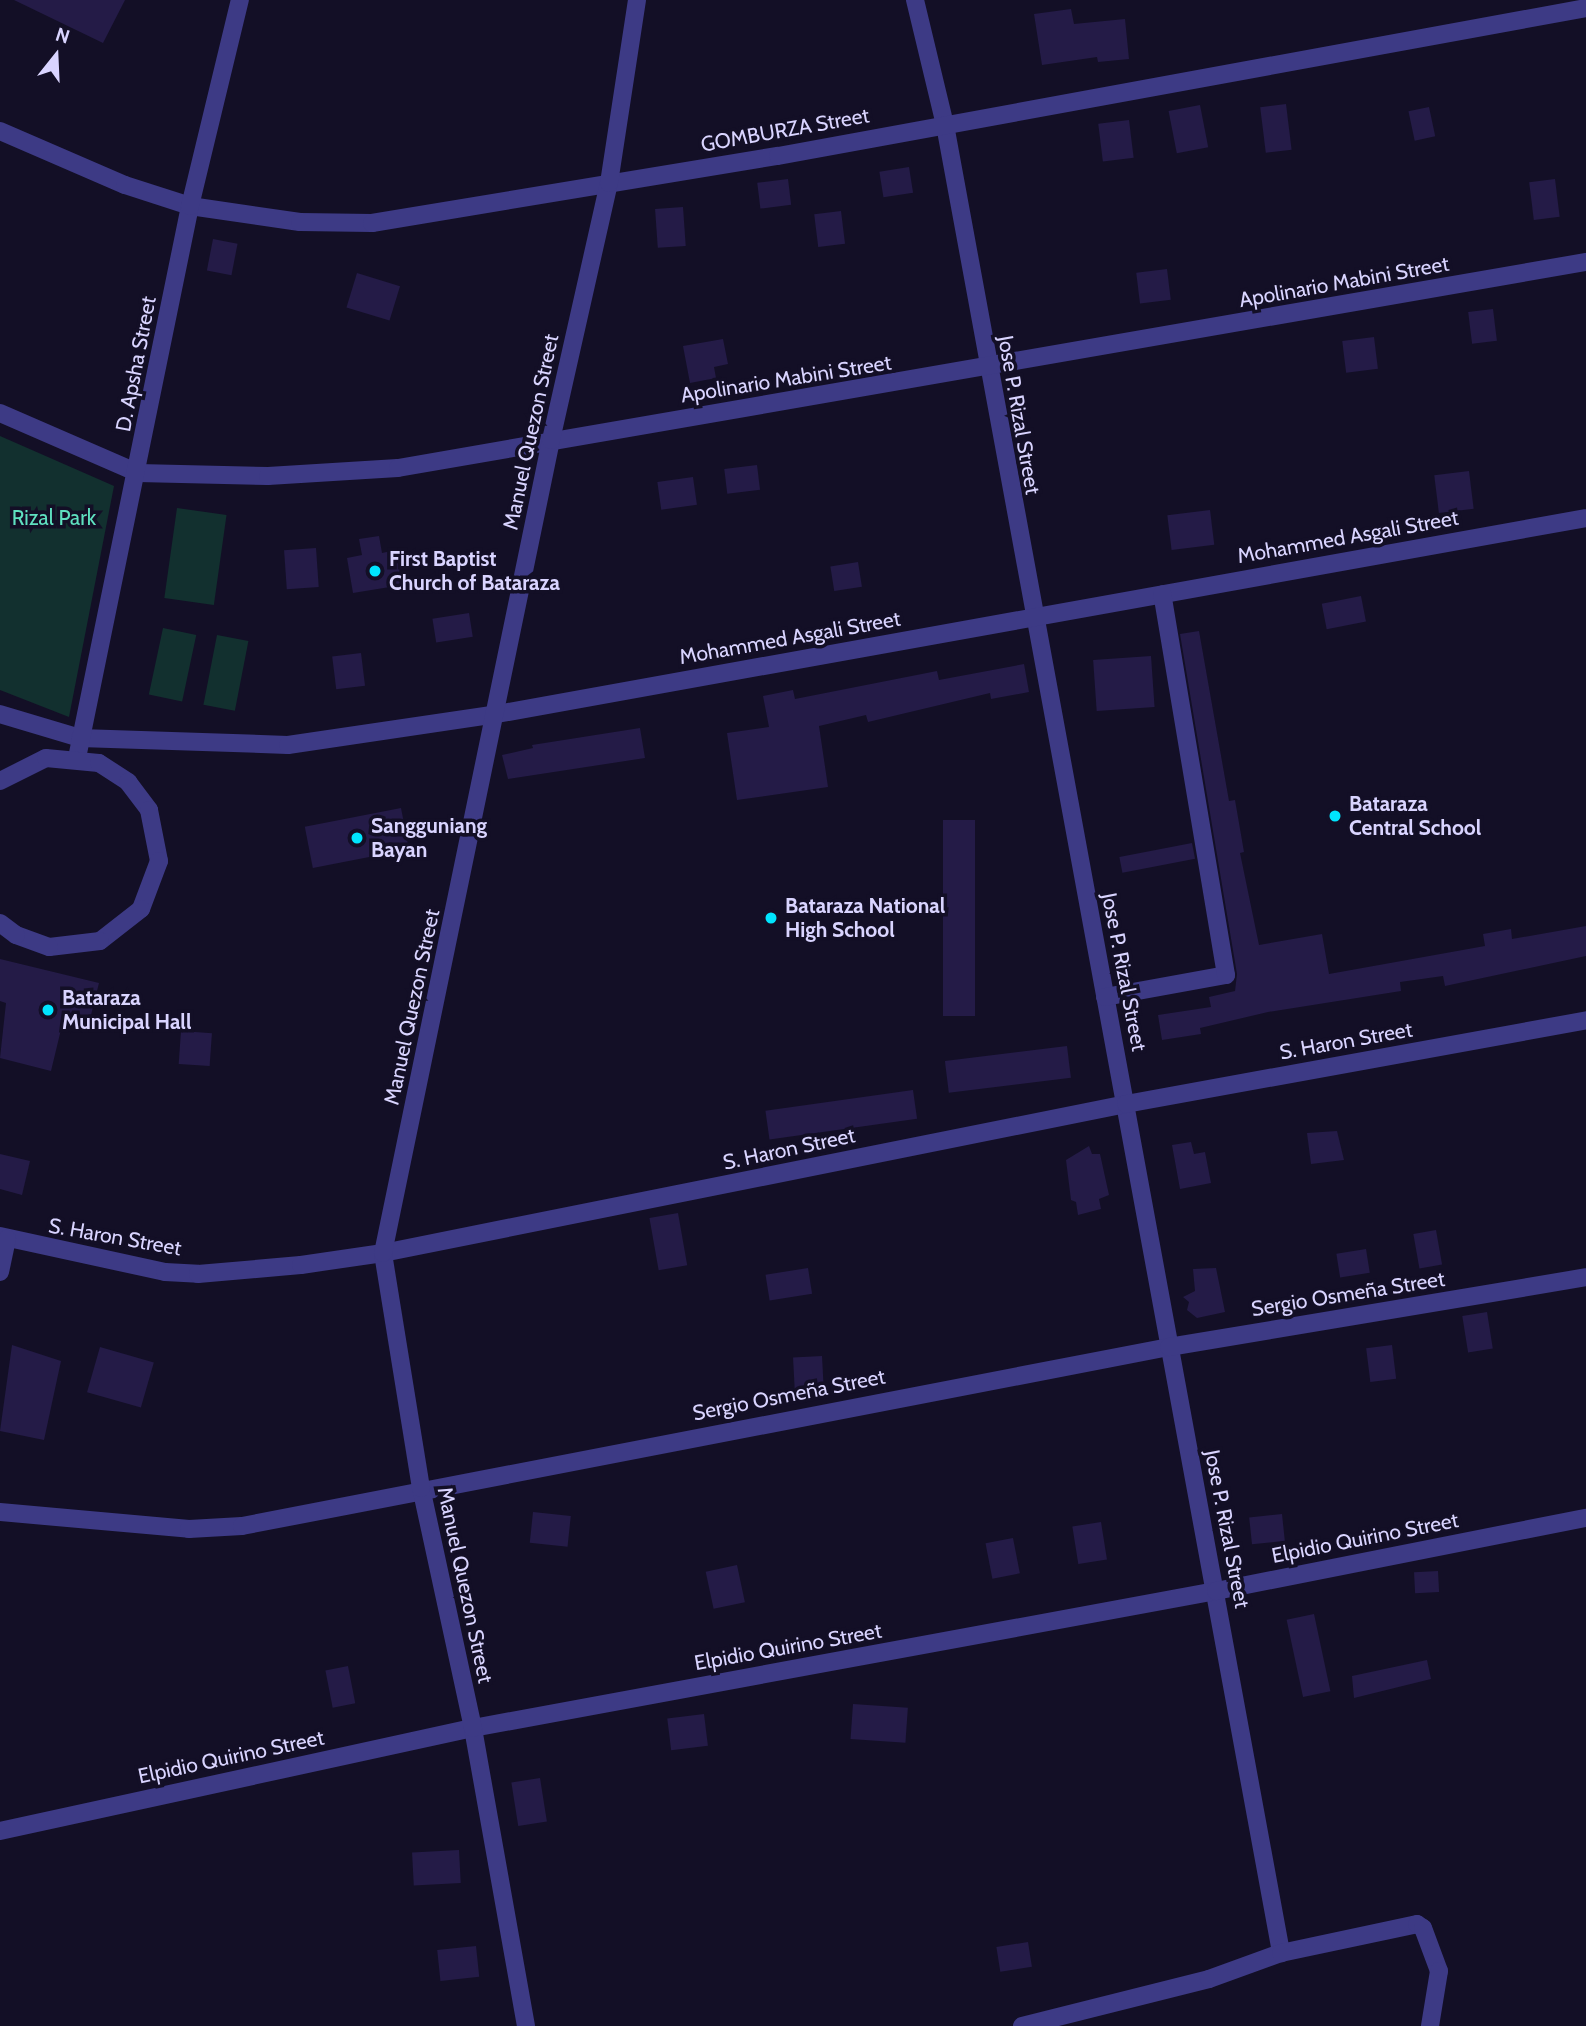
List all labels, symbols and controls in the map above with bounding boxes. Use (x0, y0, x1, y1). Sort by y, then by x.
north arrow (21, 21, 91, 91)
text: N (53, 23, 73, 49)
street label: GOMBURZA Street (699, 103, 871, 157)
street label: Apolinario Mabini Street (1237, 251, 1451, 313)
street label: D. Apsha Street (111, 294, 161, 434)
street label: Manuel Quezon Street (498, 332, 564, 532)
street label: Jose P. Rizal Street (993, 334, 1045, 496)
street label: Apolinario Mabini Street (679, 350, 893, 408)
park label: Rizal Park (12, 505, 96, 531)
street label: Mohammed Asgali Street (1235, 505, 1461, 569)
place label: First Baptist Church of Bataraza (389, 546, 560, 596)
marker: First Baptist Church of Bataraza (367, 563, 383, 579)
street label: Mohammed Asgali Street (677, 606, 903, 670)
place label: Bataraza Central School (1349, 791, 1481, 841)
marker: Bataraza Central School (1327, 808, 1343, 824)
place label: Sangguniang Bayan (371, 813, 487, 863)
marker: Sangguniang Bayan (349, 830, 365, 846)
street label: Jose P. Rizal Street (1096, 891, 1152, 1053)
place label: Bataraza National High School (785, 893, 945, 943)
street label: Manuel Quezon Street (379, 907, 445, 1107)
marker: Bataraza National High School (763, 910, 779, 926)
place label: Bataraza Municipal Hall (62, 985, 191, 1035)
marker: Bataraza Municipal Hall (40, 1002, 56, 1018)
street label: S. Haron Street (1278, 1017, 1414, 1065)
street label: S. Haron Street (721, 1123, 857, 1175)
street label: S. Haron Street (47, 1213, 183, 1261)
street label: Sergio Osmeña Street (1249, 1266, 1447, 1322)
street label: Sergio Osmeña Street (691, 1364, 887, 1426)
street label: Jose P. Rizal Street (1199, 1448, 1255, 1610)
street label: Manuel Quezon Street (432, 1485, 498, 1685)
street label: Elpidio Quirino Street (1269, 1508, 1461, 1568)
street label: Elpidio Quirino Street (692, 1618, 884, 1676)
street label: Elpidio Quirino Street (136, 1725, 326, 1789)

